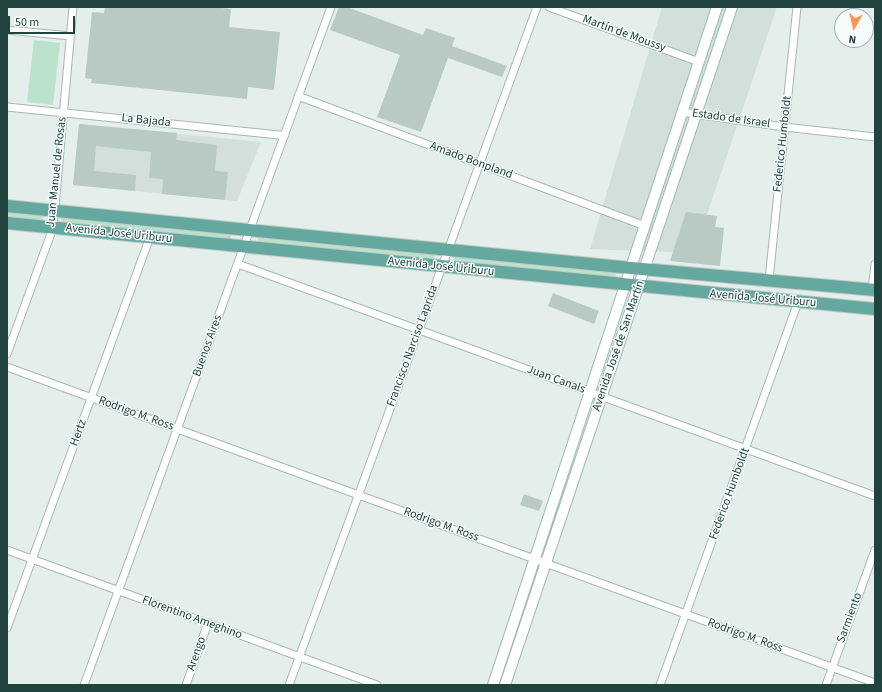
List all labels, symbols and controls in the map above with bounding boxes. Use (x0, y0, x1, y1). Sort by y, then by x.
scale bar (10, 8, 77, 34)
north arrow (834, 8, 874, 48)
street label: Martín de Moussy (581, 12, 667, 56)
text: 50 m (15, 14, 39, 31)
text: N (848, 31, 857, 47)
street label: Federico Humboldt (771, 95, 795, 193)
street label: Estado de Israel (691, 106, 771, 132)
street label: La Bajada (121, 111, 171, 131)
street label: Juan Manuel de Rosas (44, 116, 70, 228)
street label: Amado Bonpland (428, 139, 514, 183)
street label: Avenida José Uriburu (65, 221, 173, 247)
street label: Avenida José Uriburu (387, 254, 495, 280)
street label: Avenida José de San Martín (590, 279, 648, 413)
street label: Francisco Narciso Laprida (384, 283, 442, 409)
street label: Avenida José Uriburu (709, 287, 817, 311)
street label: Buenos Aires (190, 313, 226, 379)
street label: Juan Canals (525, 363, 587, 397)
street label: Rodrigo M. Ross (96, 394, 176, 434)
street label: Hertz (68, 418, 90, 448)
street label: Federico Humboldt (707, 446, 753, 542)
street label: Rodrigo M. Ross (401, 505, 481, 545)
street label: Sarmiento (834, 591, 866, 645)
street label: Florentino Ameghino (140, 593, 244, 643)
street label: Rodrigo M. Ross (705, 616, 785, 656)
street label: Arengo (184, 635, 210, 673)

